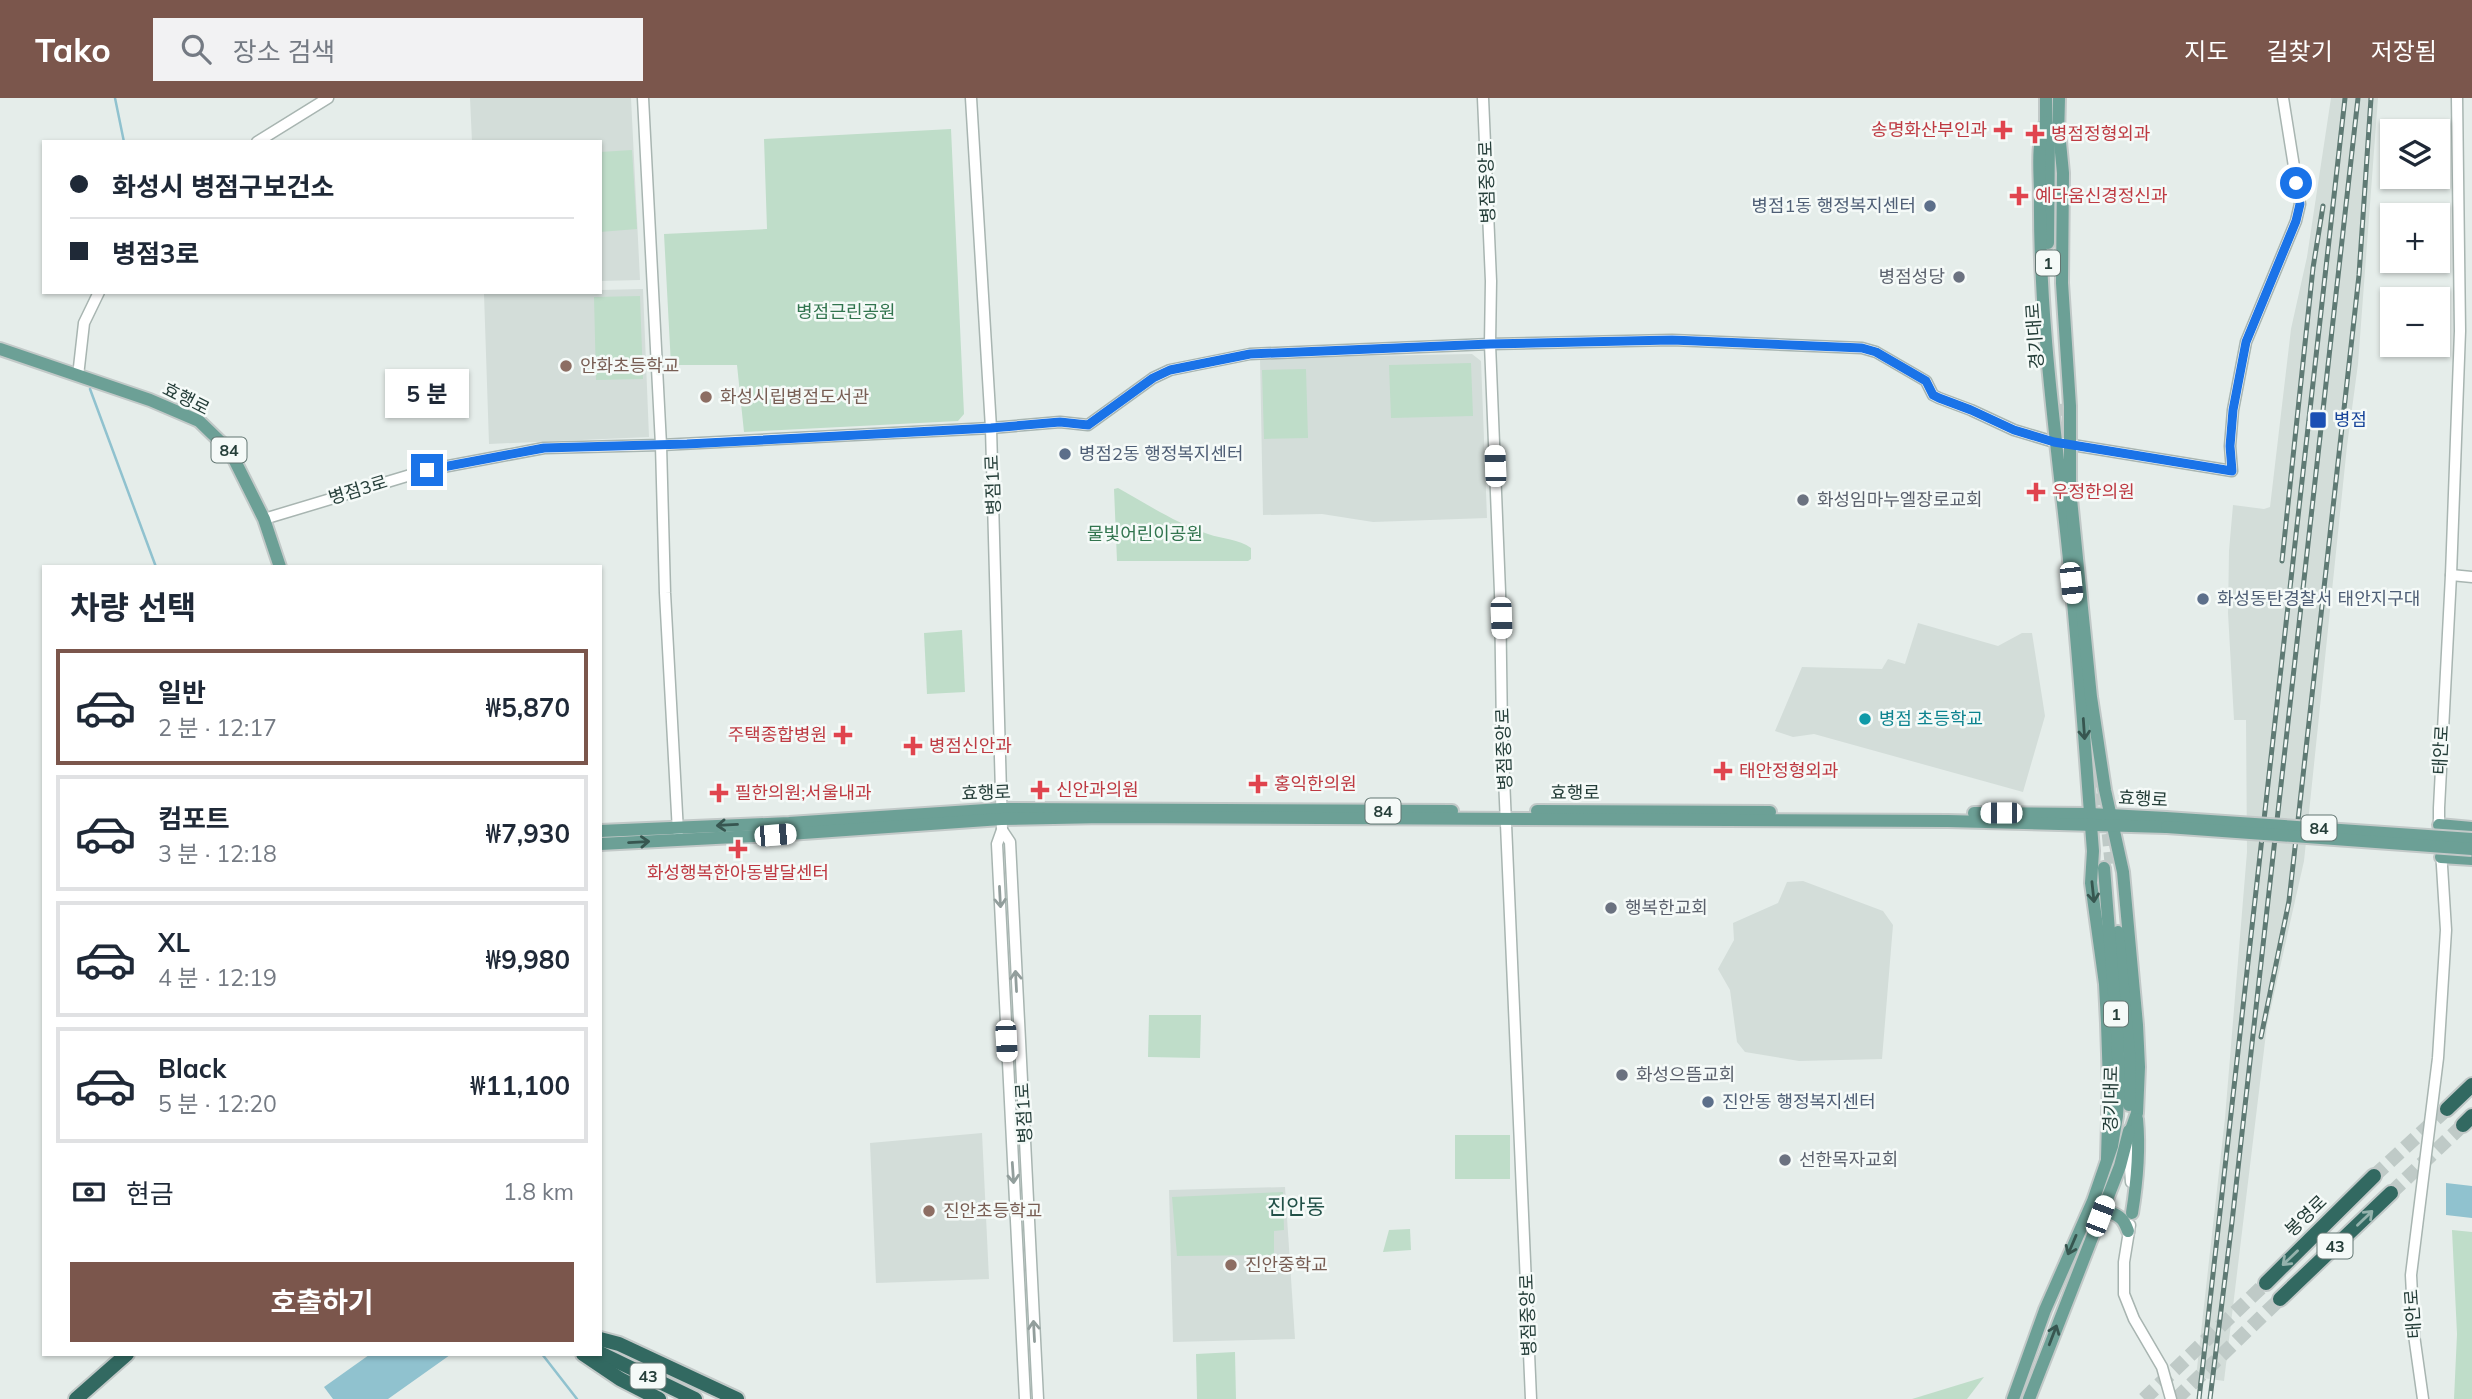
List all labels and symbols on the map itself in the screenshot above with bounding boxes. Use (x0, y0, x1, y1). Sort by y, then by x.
place label: 송명화산부인과 (1871, 118, 1987, 141)
marker: 송명화산부인과 (1993, 120, 2013, 140)
place label: 병점정형외과 (2051, 122, 2151, 145)
marker: 병점정형외과 (2025, 124, 2045, 144)
street label: 병점중앙로 (1474, 140, 1499, 224)
route start (2280, 167, 2312, 199)
place label: 예다움신경정신과 (2035, 184, 2168, 207)
marker: 예다움신경정신과 (2009, 186, 2029, 206)
place label: 병점1동 행정복지센터 (1751, 194, 1916, 217)
marker: 병점1동 행정복지센터 (1922, 198, 1938, 214)
road number: 1 (2036, 251, 2060, 276)
place label: 병점성당 (1879, 265, 1945, 288)
marker: 병점성당 (1951, 269, 1967, 285)
park label: 병점근린공원 (796, 300, 896, 323)
street label: 경기대로 (2021, 302, 2048, 370)
place label: 안화초등학교 (580, 354, 679, 377)
marker: 안화초등학교 (558, 358, 574, 374)
callout: 5 분 (385, 368, 469, 418)
street label: 효행로 (159, 377, 214, 420)
place label: 화성시립병점도서관 (720, 385, 869, 408)
marker: 화성시립병점도서관 (698, 389, 714, 405)
place label: 병점 (2334, 408, 2367, 431)
marker: 병점 (2308, 410, 2328, 430)
road number: 84 (212, 438, 246, 462)
place label: 병점2동 행정복지센터 (1079, 442, 1244, 465)
car (1484, 445, 1507, 487)
marker: 병점2동 행정복지센터 (1057, 446, 1073, 462)
route end (411, 454, 443, 486)
street label: 병점1로 (980, 454, 1005, 516)
street label: 병점3로 (326, 470, 390, 509)
place label: 우정한의원 (2052, 480, 2135, 503)
marker: 우정한의원 (2026, 482, 2046, 502)
place label: 화성임마누엘장로교회 (1817, 488, 1983, 511)
marker: 화성임마누엘장로교회 (1795, 492, 1811, 508)
park label: 물빛어린이공원 (1087, 522, 1203, 545)
car (2059, 561, 2084, 605)
place label: 화성동탄경찰서 태안지구대 (2217, 587, 2420, 610)
marker: 화성동탄경찰서 태안지구대 (2195, 591, 2211, 607)
car (1490, 597, 1513, 639)
street label: 병점중앙로 (1491, 707, 1516, 791)
place label: 병점 초등학교 (1879, 707, 1983, 730)
marker: 병점 초등학교 (1857, 711, 1873, 727)
one-way arrow (2078, 717, 2091, 740)
place label: 주택종합병원 (728, 723, 827, 746)
marker: 주택종합병원 (833, 725, 853, 745)
street label: 태안로 (2428, 725, 2453, 775)
place label: 병점신안과 (929, 734, 1012, 757)
marker: 병점신안과 (903, 736, 923, 756)
place label: 태안정형외과 (1739, 759, 1839, 782)
marker: 태안정형외과 (1713, 761, 1733, 781)
place label: 홍익한의원 (1274, 772, 1357, 795)
marker: 홍익한의원 (1248, 774, 1268, 794)
place label: 신안과의원 (1056, 778, 1139, 801)
street label: 효행로 (961, 780, 1011, 805)
marker: 신안과의원 (1030, 780, 1050, 800)
place label: 필한의원;서울내과 (735, 781, 872, 804)
street label: 효행로 (1550, 781, 1600, 804)
marker: 필한의원;서울내과 (709, 783, 729, 803)
street label: 효행로 (2118, 786, 2168, 811)
road number: 84 (1366, 798, 1400, 824)
car (1981, 803, 2023, 824)
road number: 84 (2302, 816, 2336, 841)
one-way arrow (715, 819, 738, 832)
car (754, 823, 797, 847)
one-way arrow (627, 835, 650, 848)
marker: 화성행복한아동발달센터 (728, 839, 748, 859)
place label: 화성행복한아동발달센터 (647, 861, 829, 884)
one-way arrow (2086, 880, 2099, 903)
one-way arrow (993, 885, 1006, 908)
place label: 행복한교회 (1625, 896, 1708, 919)
marker: 행복한교회 (1603, 900, 1619, 916)
one-way arrow (1010, 970, 1023, 993)
road number: 1 (2104, 1002, 2128, 1026)
car (995, 1019, 1018, 1063)
place label: 화성으뜸교회 (1636, 1063, 1735, 1086)
street label: 경기대로 (2098, 1066, 2123, 1132)
marker: 화성으뜸교회 (1614, 1067, 1630, 1083)
street label: 병점1로 (1010, 1082, 1037, 1144)
place label: 진안동 행정복지센터 (1722, 1090, 1876, 1113)
marker: 진안동 행정복지센터 (1700, 1094, 1716, 1110)
place label: 선한목자교회 (1799, 1148, 1898, 1171)
marker: 선한목자교회 (1777, 1152, 1793, 1168)
one-way arrow (1007, 1162, 1020, 1184)
street label: 봉영로 (2280, 1190, 2332, 1241)
district label: 진안동 (1267, 1193, 1325, 1219)
car (2083, 1193, 2118, 1239)
place label: 진안초등학교 (943, 1199, 1042, 1222)
marker: 진안초등학교 (921, 1203, 937, 1219)
one-way arrow (2356, 1209, 2373, 1226)
one-way arrow (2065, 1234, 2078, 1255)
road number: 43 (2318, 1234, 2352, 1258)
one-way arrow (2282, 1250, 2299, 1267)
place label: 진안중학교 (1245, 1253, 1328, 1276)
marker: 진안중학교 (1223, 1257, 1239, 1273)
street label: 병점중앙로 (1515, 1273, 1540, 1357)
street label: 태안로 (2399, 1288, 2426, 1340)
one-way arrow (1028, 1320, 1041, 1343)
one-way arrow (2048, 1325, 2061, 1346)
road number: 43 (630, 1364, 666, 1388)

